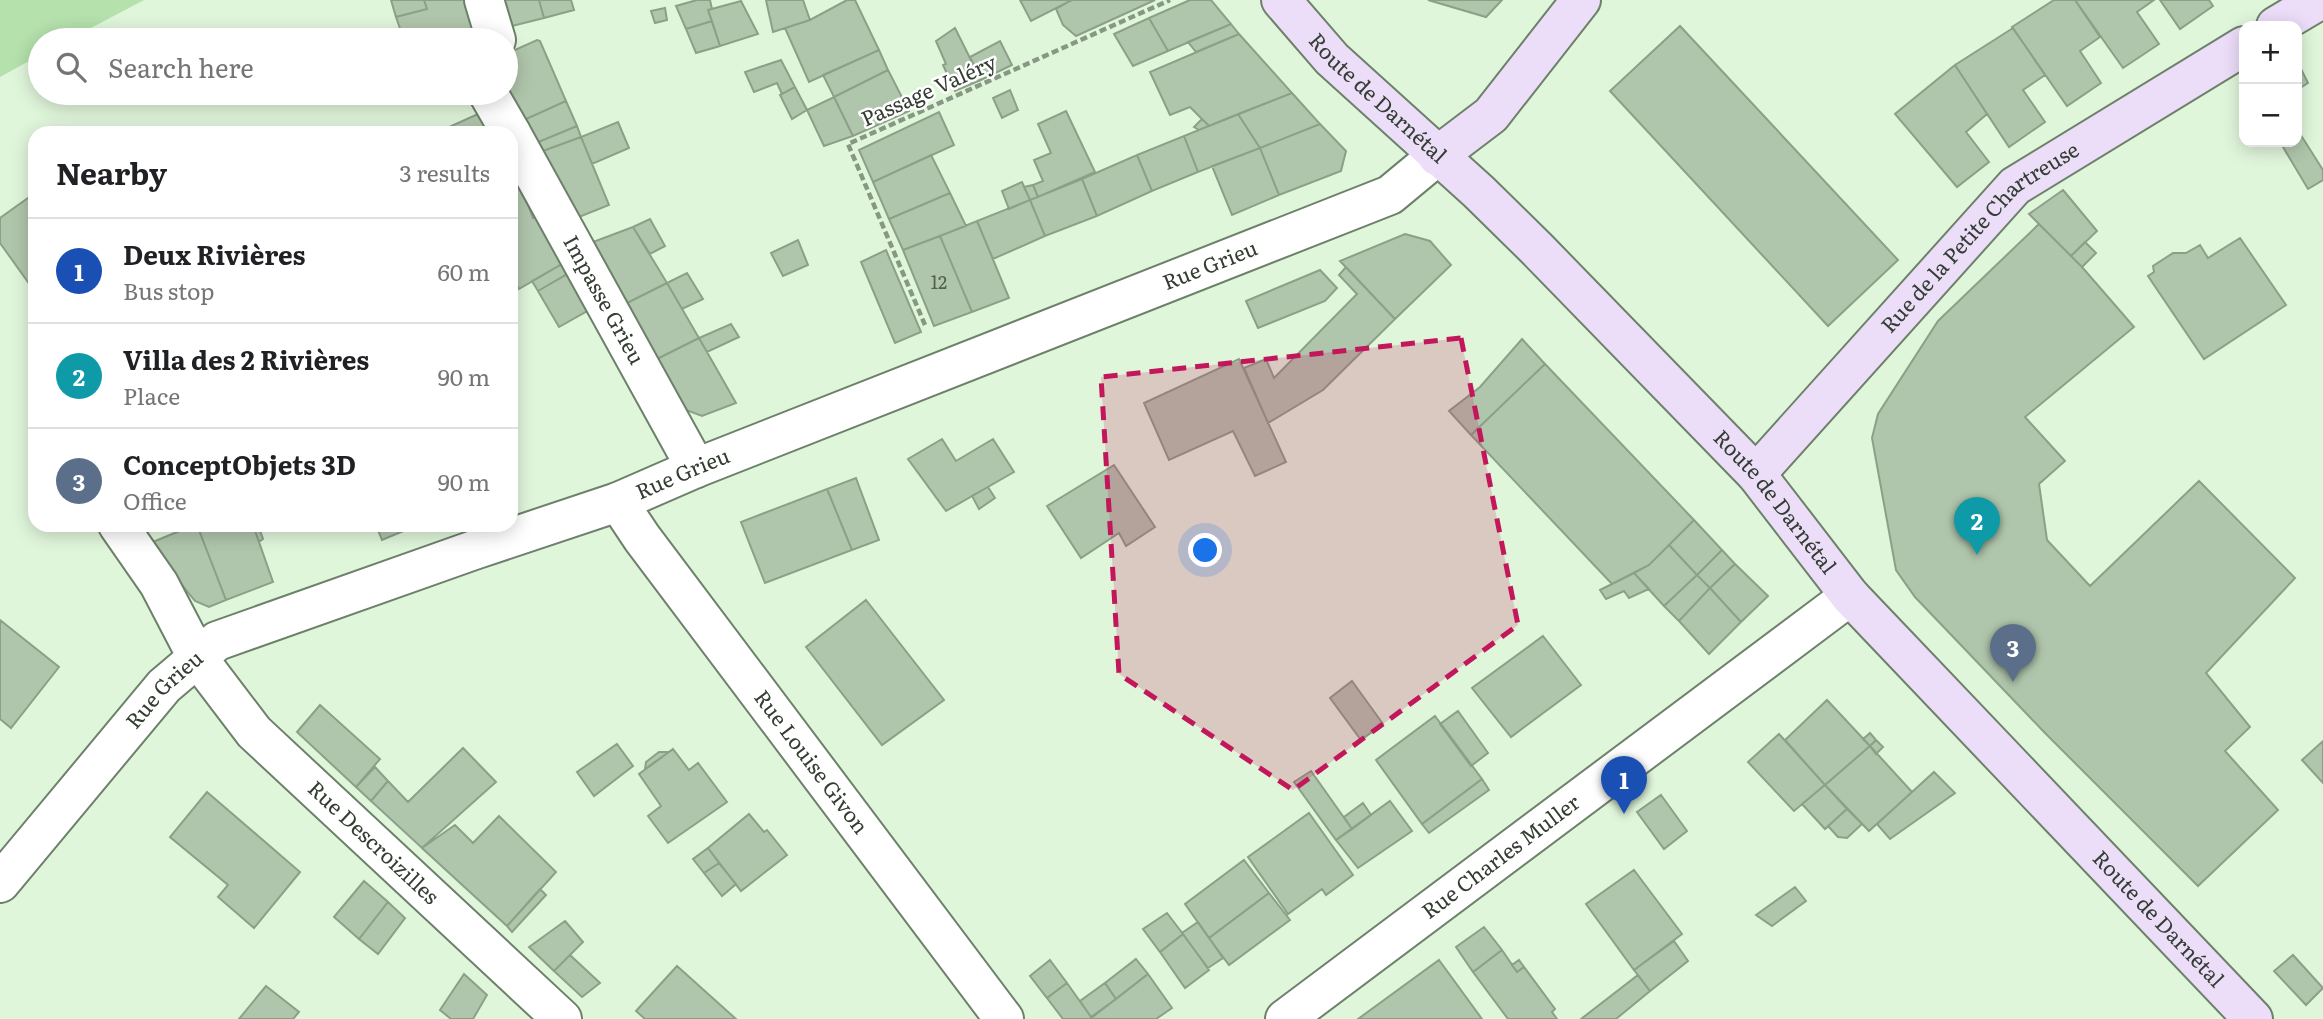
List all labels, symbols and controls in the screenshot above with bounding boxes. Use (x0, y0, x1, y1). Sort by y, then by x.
map controls (2239, 21, 2302, 147)
button: + (2239, 21, 2302, 84)
street label: Route de Darnétal (1303, 25, 1455, 169)
search box (28, 28, 518, 105)
street label: Passage Valéry (855, 45, 1002, 132)
text: Search here (108, 47, 254, 86)
icon: search (52, 48, 90, 86)
button: − (2239, 84, 2302, 147)
street label: Rue de la Petite Chartreuse (1872, 133, 2084, 339)
text: Nearby (56, 150, 167, 194)
text: 3 results (399, 155, 490, 189)
street label: Impasse Grieu (557, 229, 654, 369)
street label: Rue Grieu (1157, 231, 1261, 296)
text: Deux Rivières (123, 234, 306, 273)
text: 1 (74, 254, 84, 288)
text: 60 m (437, 254, 490, 288)
house number: 12 (931, 268, 947, 295)
text: Bus stop (123, 273, 215, 307)
text: Villa des 2 Rivières (123, 339, 369, 378)
text: 2 (73, 359, 85, 393)
text: 90 m (438, 359, 490, 393)
text: Place (123, 378, 180, 412)
street label: Route de Darnétal (1708, 421, 1845, 579)
street label: Rue Grieu (630, 438, 734, 506)
text: ConceptObjets 3D (123, 444, 356, 483)
text: 3 (73, 464, 85, 498)
text: 90 m (438, 464, 490, 498)
text: Office (123, 483, 187, 517)
pin: 2 (1954, 497, 2000, 555)
your location (1188, 533, 1222, 567)
pin: 3 (1990, 624, 2036, 682)
street label: Rue Grieu (117, 642, 209, 734)
street label: Rue Louise Givon (748, 682, 877, 839)
pin: 1 (1601, 756, 1647, 814)
street label: Rue Descroizilles (302, 772, 447, 910)
street label: Rue Charles Muller (1414, 786, 1585, 925)
street label: Route de Darnétal (2087, 842, 2233, 993)

